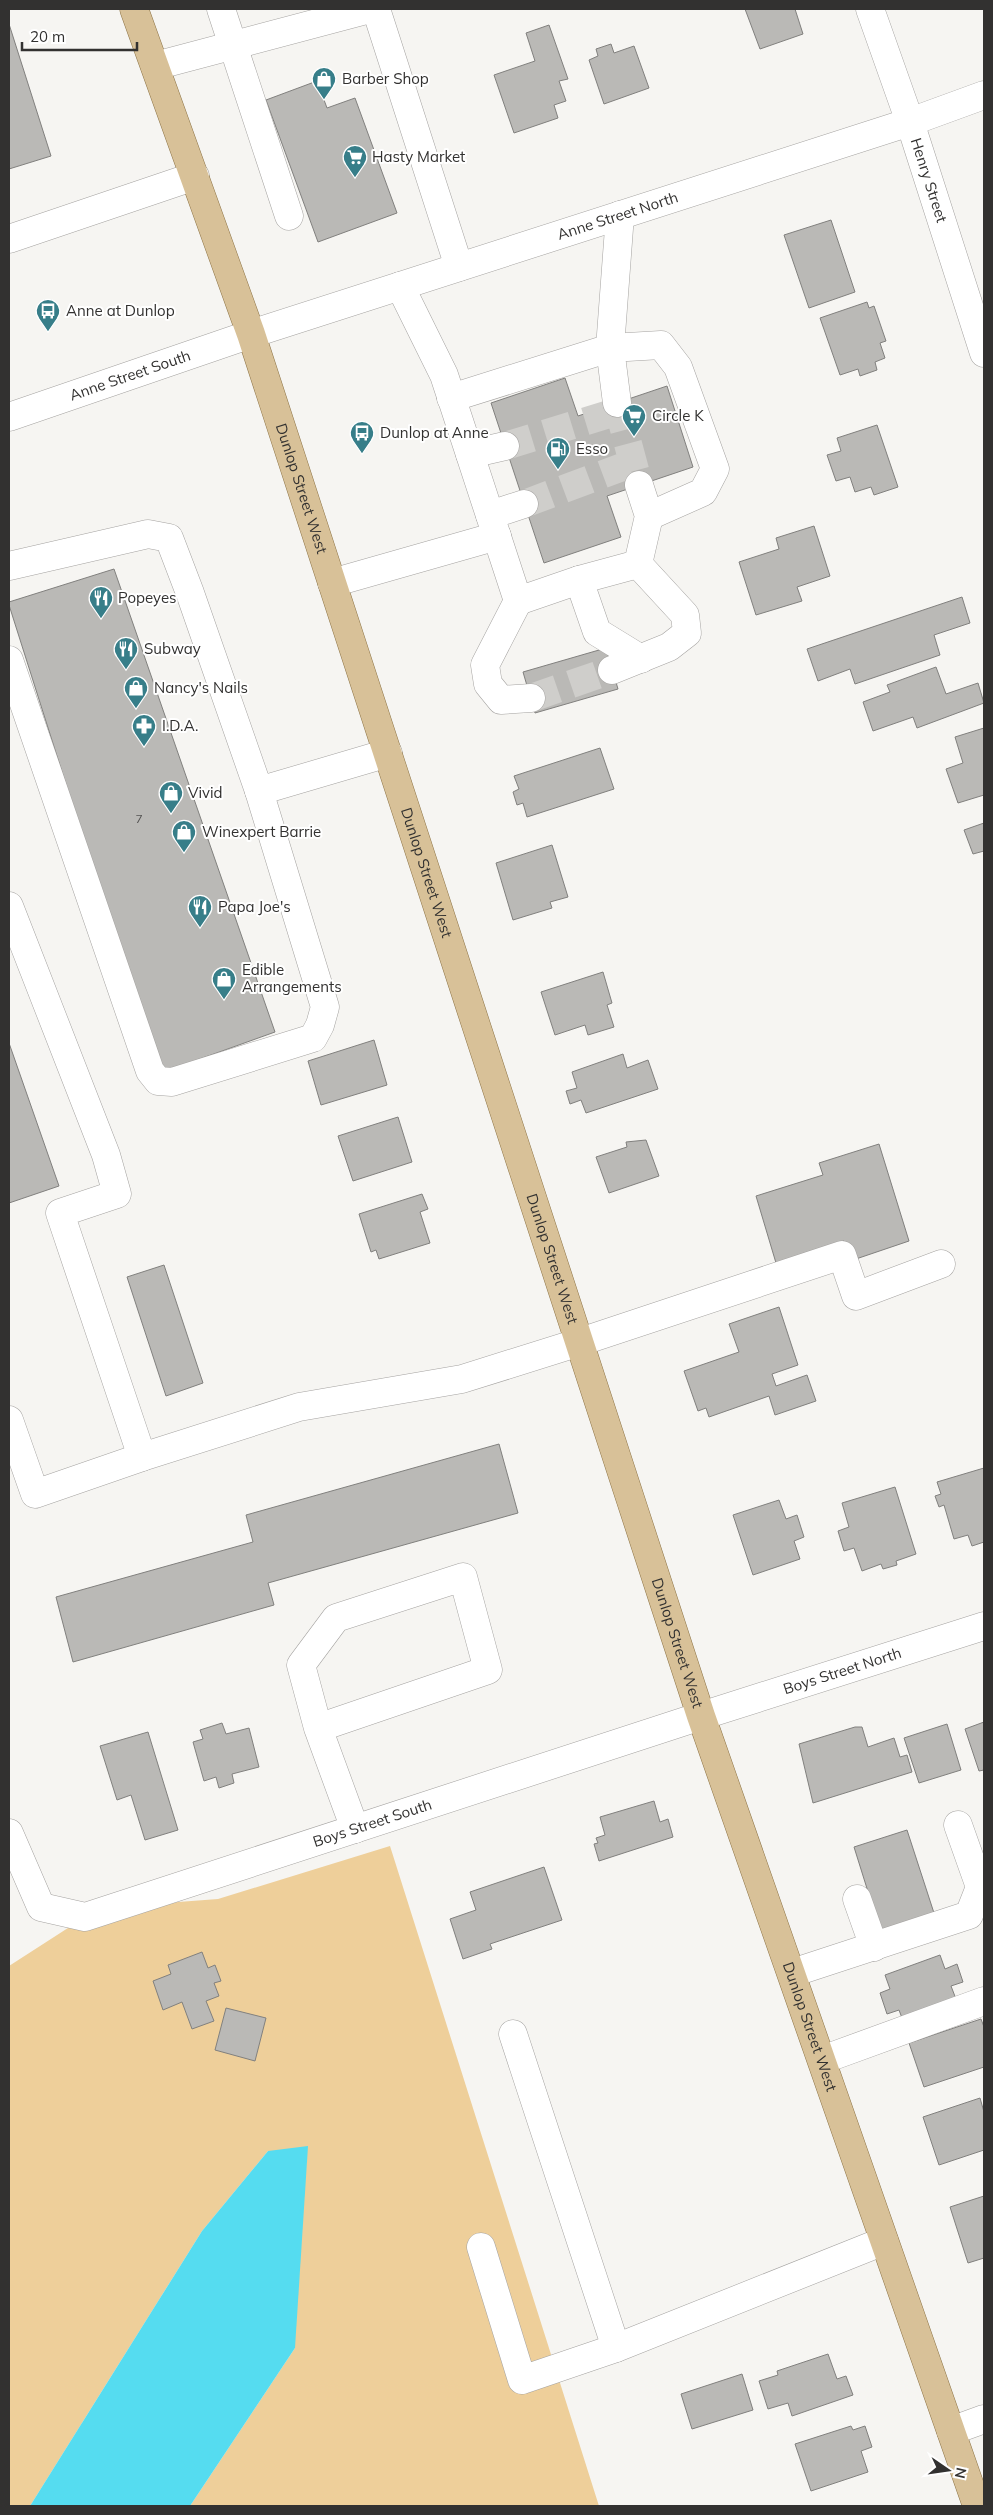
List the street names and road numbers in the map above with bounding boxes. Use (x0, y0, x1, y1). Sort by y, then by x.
street label: Henry Street (907, 135, 952, 225)
street label: Anne Street North (555, 187, 680, 244)
street label: Anne Street South (67, 345, 193, 405)
street label: Dunlop Street West (272, 421, 332, 556)
street label: Dunlop Street West (397, 805, 457, 940)
street label: Dunlop Street West (523, 1191, 583, 1326)
street label: Dunlop Street West (648, 1575, 708, 1710)
street label: Boys Street North (781, 1643, 904, 1698)
street label: Boys Street South (310, 1795, 434, 1851)
street label: Dunlop Street West (779, 1959, 841, 2094)

